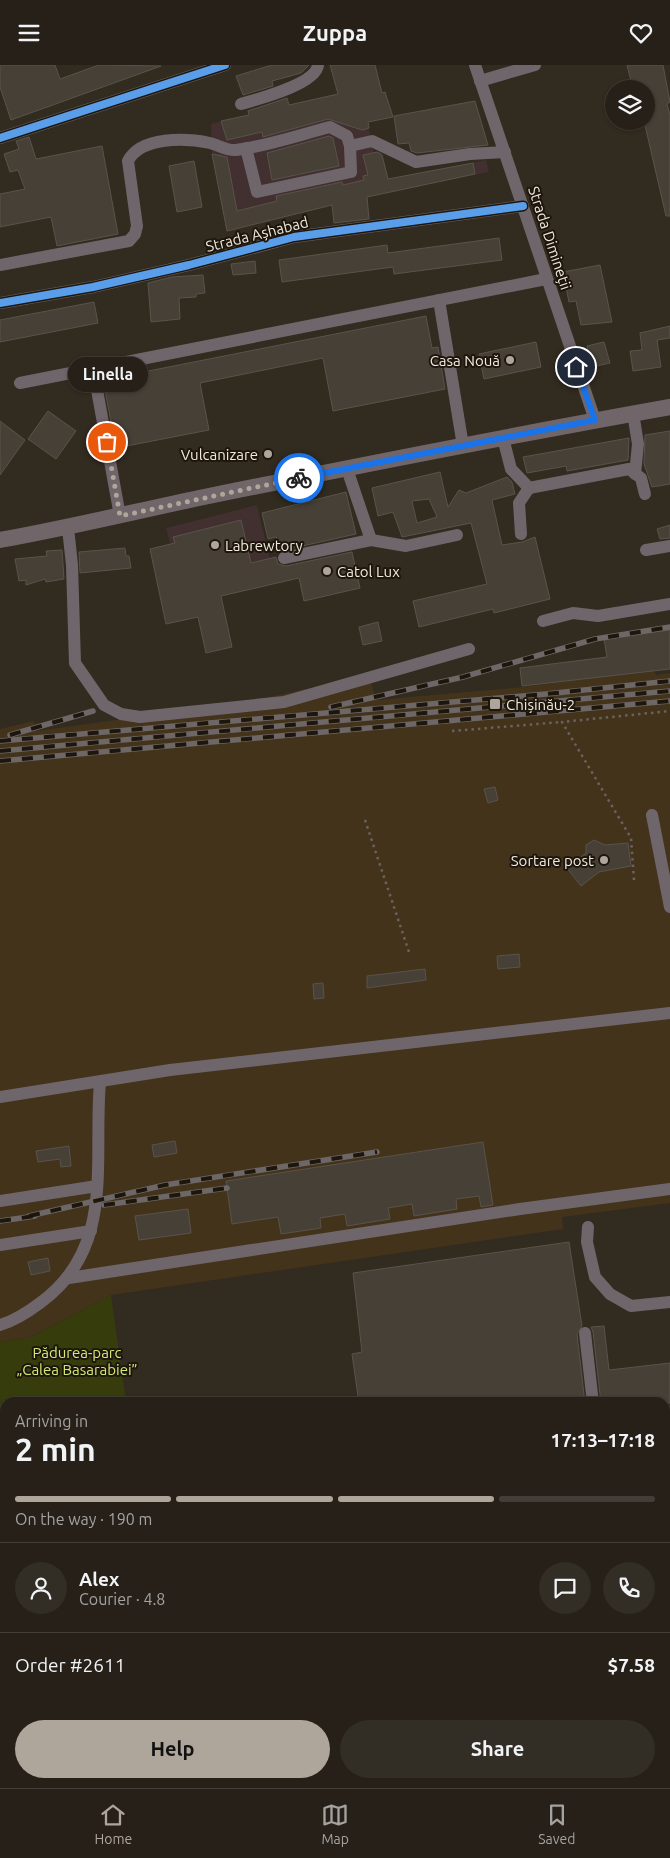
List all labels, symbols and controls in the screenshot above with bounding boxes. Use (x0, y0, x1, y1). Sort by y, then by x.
icon: menu (15, 19, 43, 47)
icon: heart (627, 19, 655, 47)
text: Zuppa (303, 20, 367, 45)
map controls (605, 80, 655, 130)
button: layers (605, 80, 655, 130)
street label: Strada Dimineții (525, 184, 575, 292)
street label: Strada Așhabad (204, 213, 310, 255)
pin (555, 346, 597, 388)
place label: Casa Nouă (430, 352, 500, 369)
icon: home (562, 353, 590, 381)
marker: Casa Nouă (504, 354, 516, 366)
callout: Linella (67, 357, 147, 392)
text: Linella (83, 365, 133, 383)
pin (86, 421, 128, 463)
icon: bag (93, 428, 121, 456)
place label: Vulcanizare (181, 446, 258, 463)
marker: Vulcanizare (262, 448, 274, 460)
courier (274, 453, 324, 503)
icon: bike (285, 464, 313, 492)
place label: Labrewtory (225, 537, 303, 554)
marker: Labrewtory (209, 539, 221, 551)
place label: Catol Lux (337, 563, 400, 580)
marker: Catol Lux (321, 565, 333, 577)
place label: Chișinău-2 (506, 696, 575, 713)
marker: Chișinău-2 (488, 697, 502, 711)
place label: Sortare post (511, 852, 594, 869)
marker: Sortare post (598, 854, 610, 866)
park label: Pădurea-parc „Calea Basarabiei” (16, 1344, 138, 1378)
text: Arriving in (15, 1412, 88, 1430)
text: 17:13–17:18 (550, 1429, 655, 1451)
text: 2 min (15, 1431, 96, 1467)
text: On the way · 190 m (15, 1510, 152, 1528)
button: person (15, 1562, 67, 1614)
button: chat (539, 1562, 591, 1614)
button: phone (603, 1562, 655, 1614)
text: Alex (79, 1568, 119, 1590)
text: Courier · 4.8 (79, 1590, 165, 1608)
text: Order #2611 (15, 1654, 125, 1676)
text: $7.58 (607, 1654, 655, 1676)
button: Help (15, 1720, 330, 1778)
button: Share (340, 1720, 655, 1778)
tab: Home (94, 1801, 132, 1847)
tab: Map (321, 1801, 349, 1847)
tab: Saved (538, 1801, 575, 1847)

